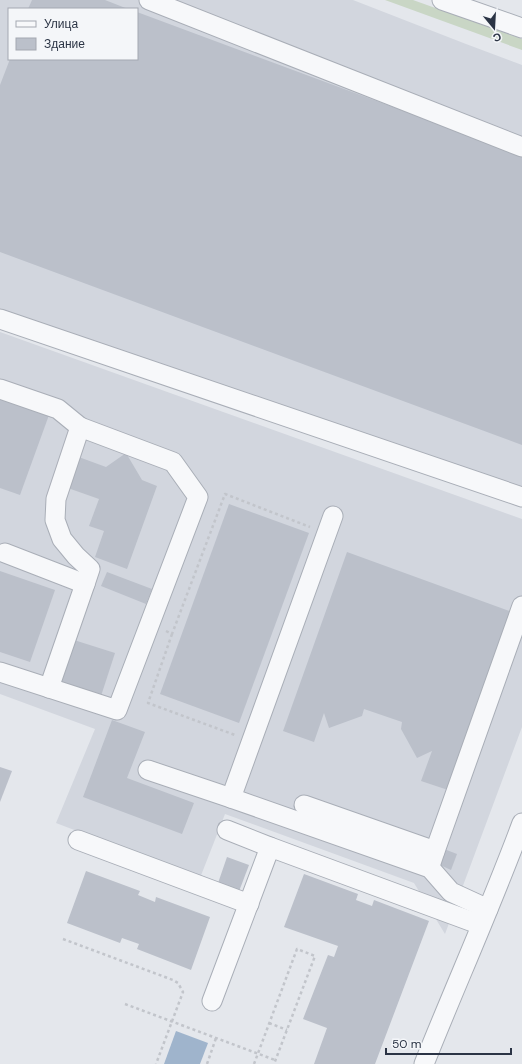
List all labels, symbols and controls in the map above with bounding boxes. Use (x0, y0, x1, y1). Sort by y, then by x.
legend (8, 8, 138, 60)
north arrow (474, 8, 514, 48)
text: Улица (44, 16, 78, 32)
text: С (491, 30, 503, 45)
text: Здание (44, 36, 85, 52)
scale bar (386, 1030, 511, 1056)
text: 50 m (392, 1036, 421, 1052)

